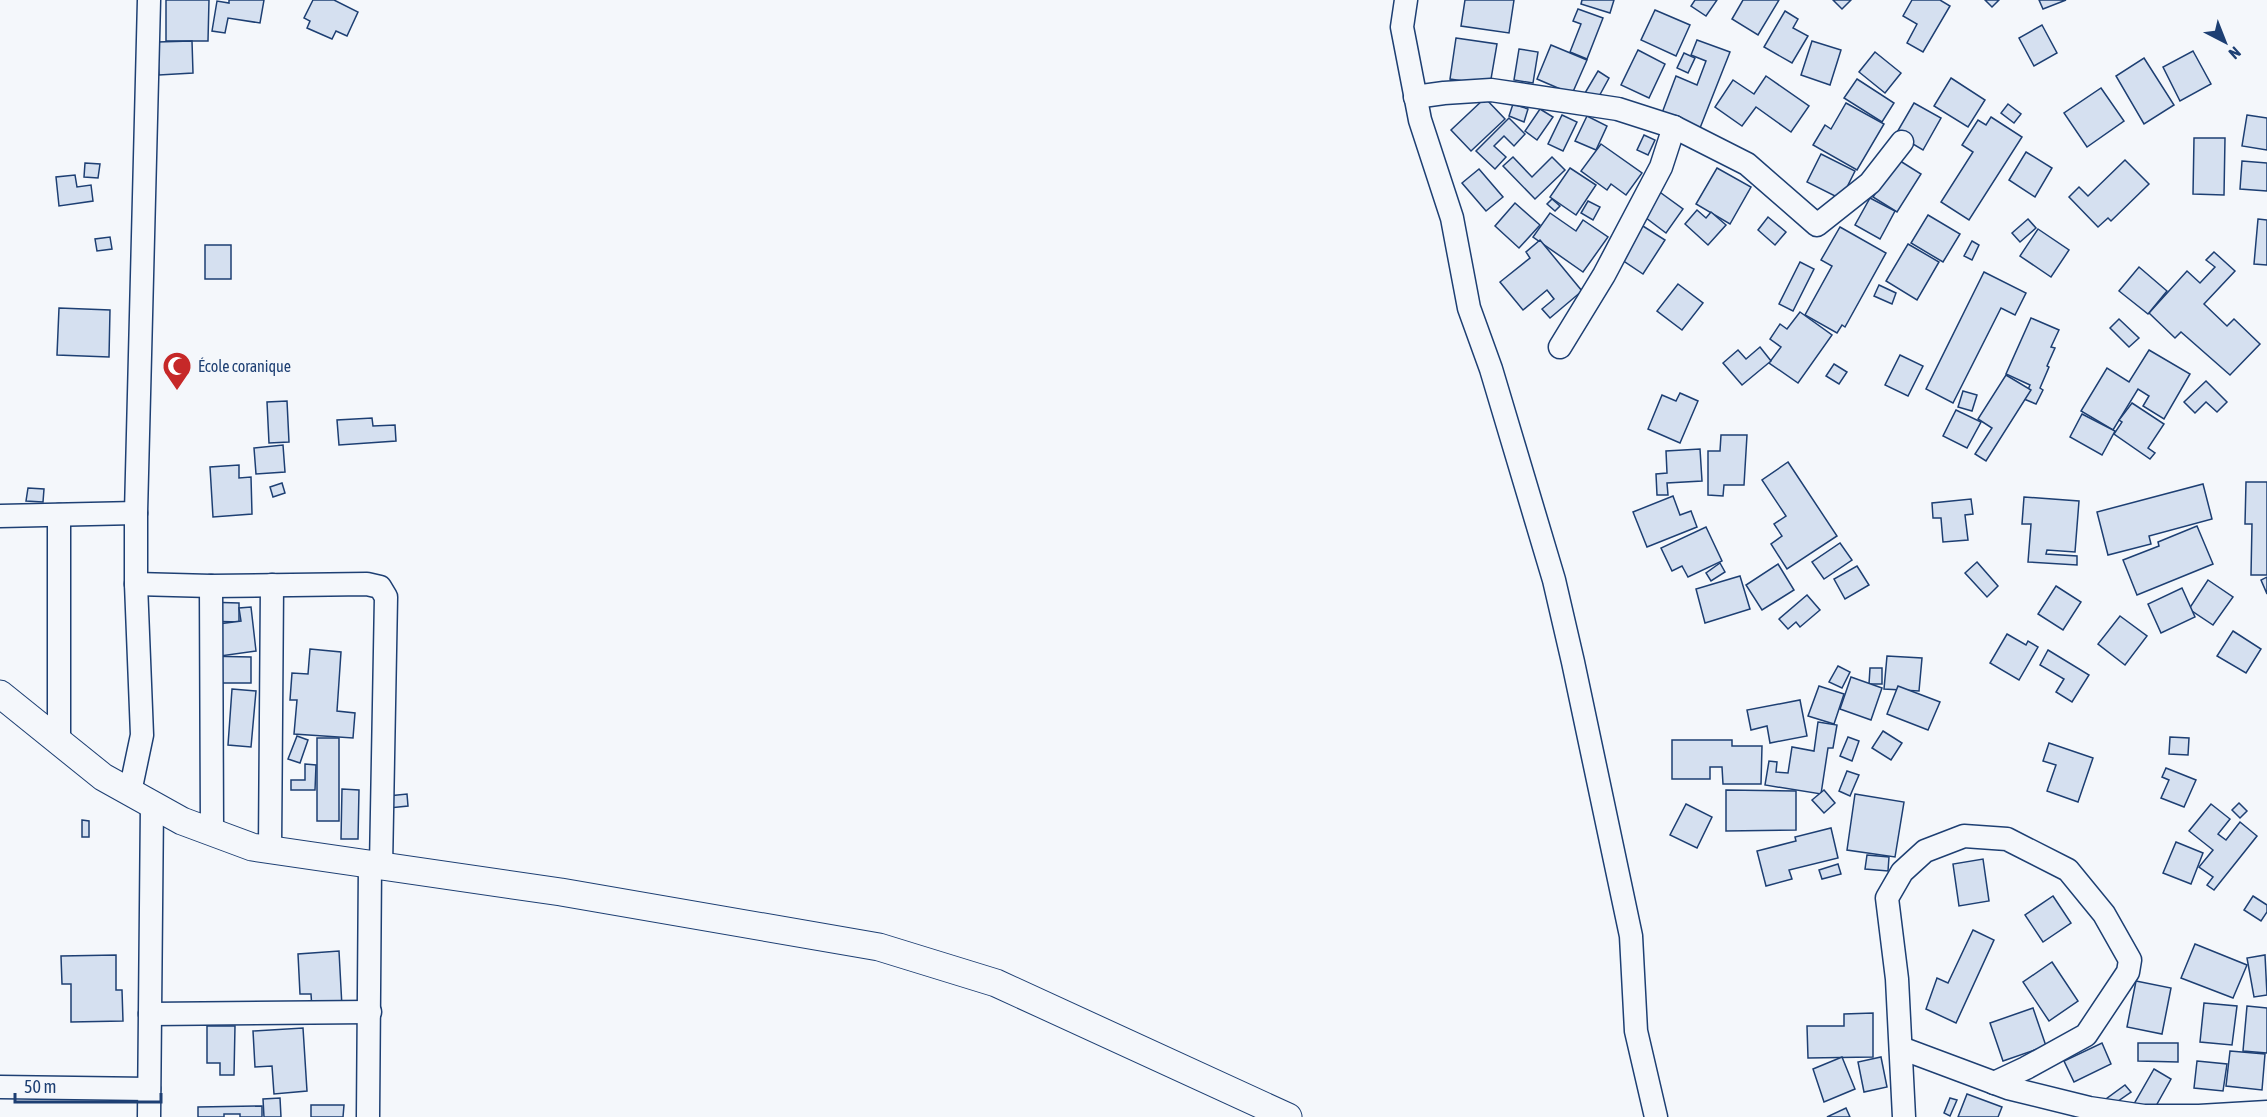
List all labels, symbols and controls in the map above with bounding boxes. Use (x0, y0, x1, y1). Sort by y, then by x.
north arrow (2195, 12, 2255, 72)
text: N (2226, 43, 2245, 63)
mosque icon: École coranique (161, 350, 193, 392)
place label: École coranique (198, 357, 291, 376)
scale bar (15, 1066, 160, 1104)
text: 50 m (24, 1076, 56, 1097)

